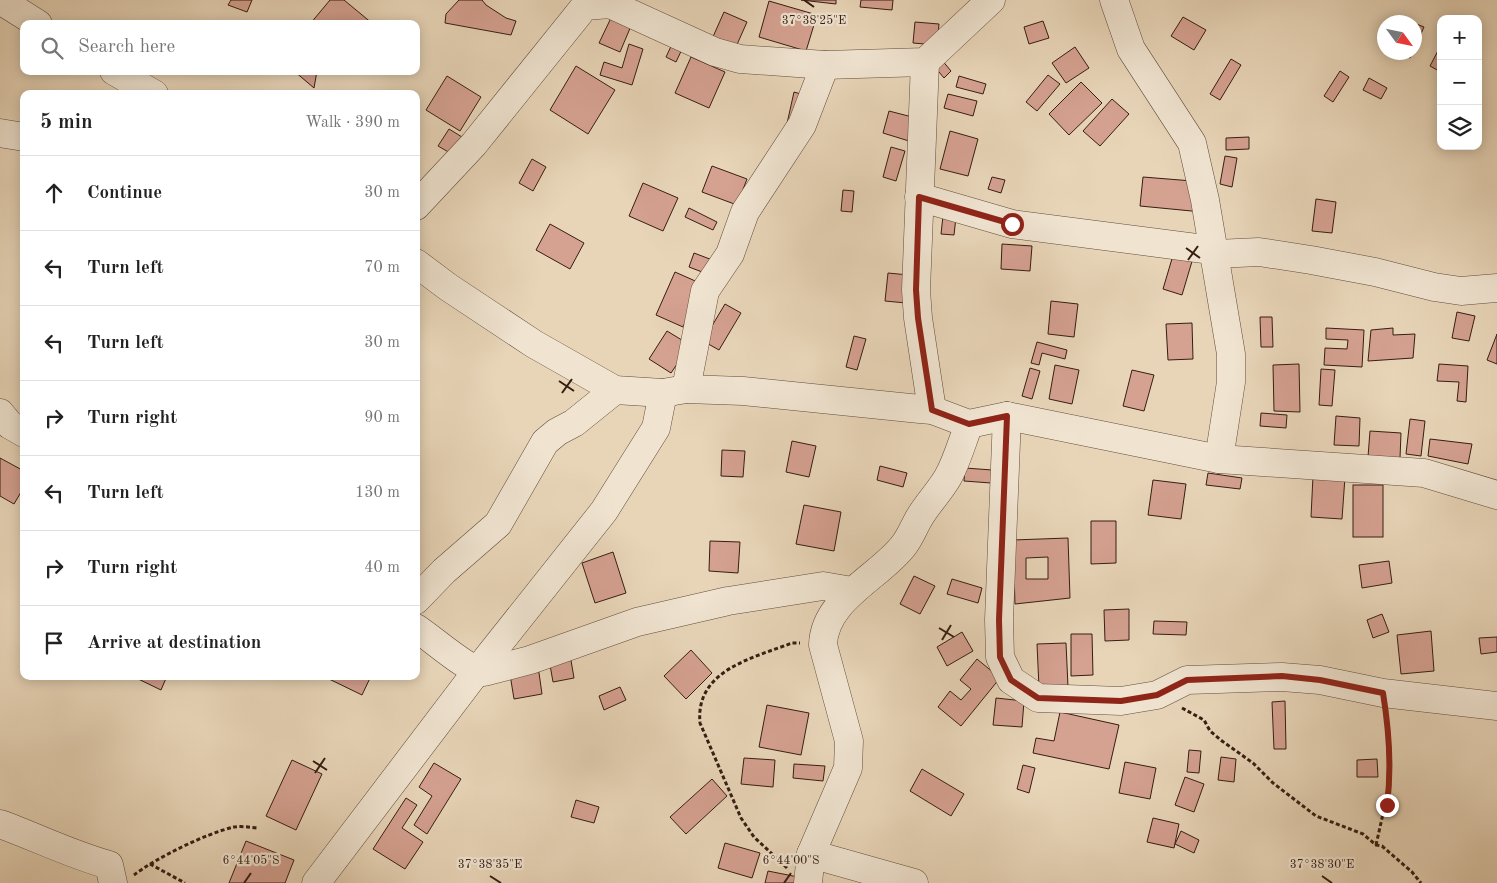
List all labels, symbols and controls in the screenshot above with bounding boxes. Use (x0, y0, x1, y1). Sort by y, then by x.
text: 37°38'25"E (782, 14, 846, 27)
north arrow (1377, 15, 1422, 60)
map controls (1437, 15, 1482, 150)
button: + (1437, 15, 1482, 60)
search box (20, 20, 420, 75)
icon: search (38, 34, 66, 62)
text: Search here (78, 38, 175, 57)
button: − (1437, 60, 1482, 105)
button: layers (1437, 105, 1482, 150)
text: 5 min (40, 112, 93, 133)
text: Walk · 390 m (305, 115, 400, 131)
icon: ahead (40, 179, 68, 207)
text: Continue (87, 184, 162, 203)
text: 30 m (364, 185, 400, 201)
route start (1001, 213, 1024, 236)
icon: left (40, 254, 68, 282)
text: Turn left (87, 259, 164, 278)
text: 70 m (364, 260, 400, 276)
icon: left (40, 329, 68, 357)
text: Turn left (87, 334, 164, 353)
text: 30 m (364, 335, 400, 351)
icon: right (40, 404, 68, 432)
text: Turn right (87, 409, 177, 428)
text: 90 m (364, 410, 400, 426)
icon: left (40, 479, 68, 507)
text: Turn left (87, 484, 164, 503)
text: 130 m (355, 485, 400, 501)
icon: right (40, 554, 68, 582)
text: Turn right (87, 559, 177, 578)
text: 40 m (364, 560, 400, 576)
icon: arrive (40, 629, 68, 657)
text: Arrive at destination (87, 634, 261, 653)
route end (1376, 794, 1399, 817)
text: 6°44'05"S (223, 854, 279, 867)
text: 6°44'00"S (763, 855, 819, 867)
text: 37°38'35"E (458, 858, 522, 871)
text: 37°38'30"E (1290, 859, 1354, 871)

